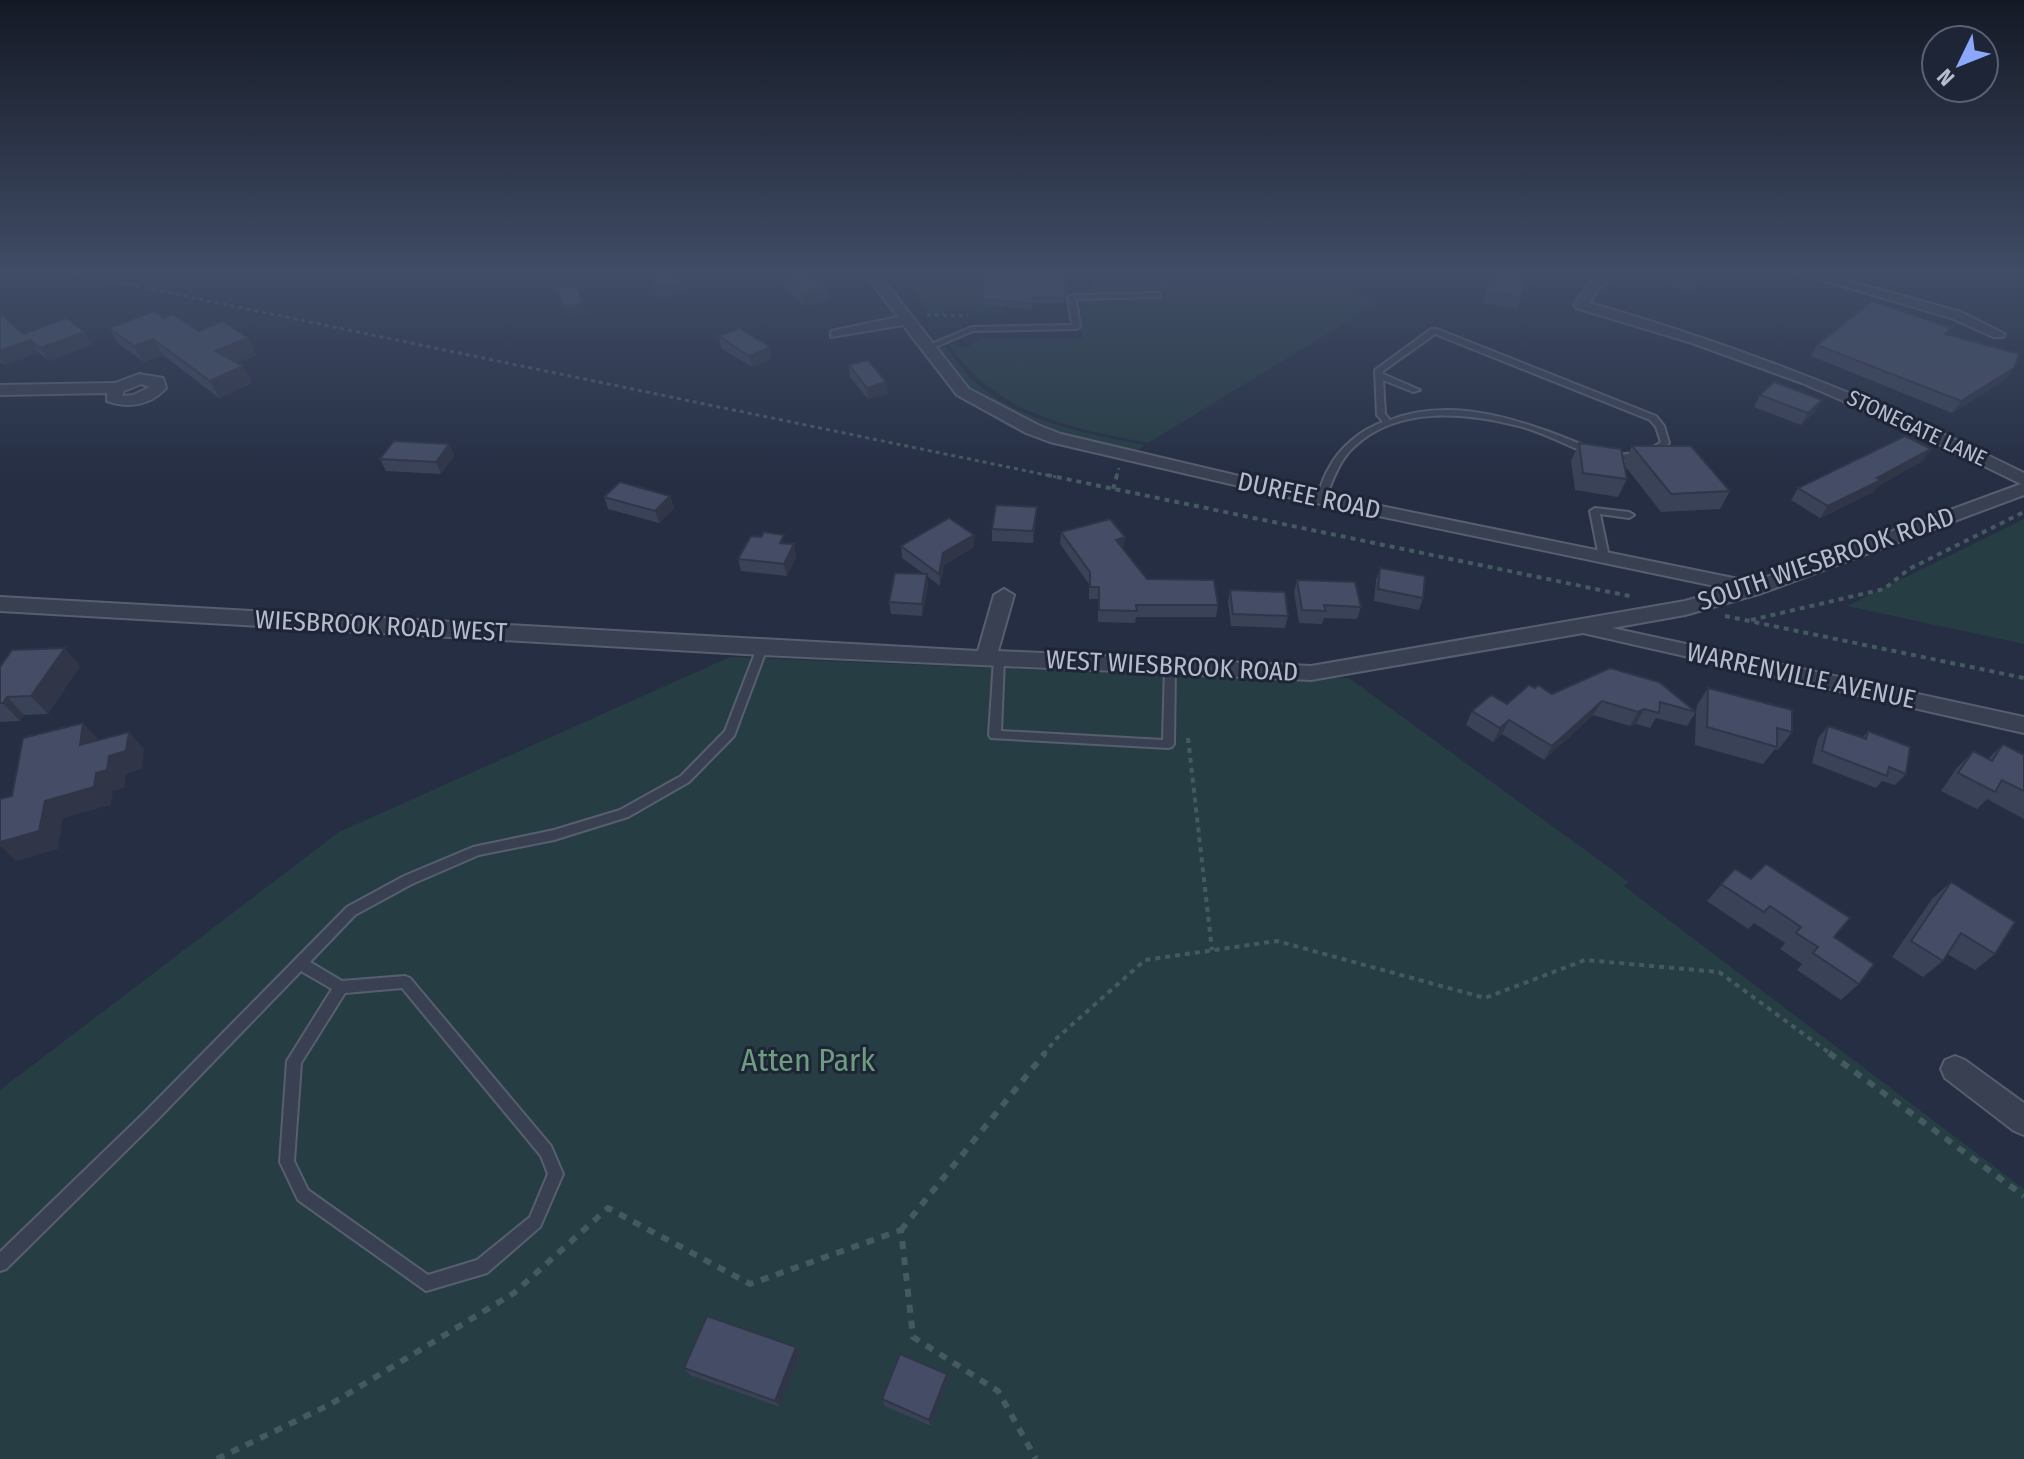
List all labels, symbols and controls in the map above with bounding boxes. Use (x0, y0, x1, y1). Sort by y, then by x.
north arrow (1920, 24, 2000, 104)
text: N (1931, 63, 1960, 91)
street label: STONEGATE LANE (1843, 384, 1991, 472)
street label: DURFEE ROAD (1235, 466, 1383, 526)
street label: SOUTH WIESBROOK ROAD (1694, 501, 1958, 617)
street label: WIESBROOK ROAD WEST (254, 604, 508, 648)
street label: WARRENVILLE AVENUE (1684, 637, 1918, 715)
street label: WEST WIESBROOK ROAD (1045, 644, 1299, 688)
park label: Atten Park (741, 1041, 875, 1079)

